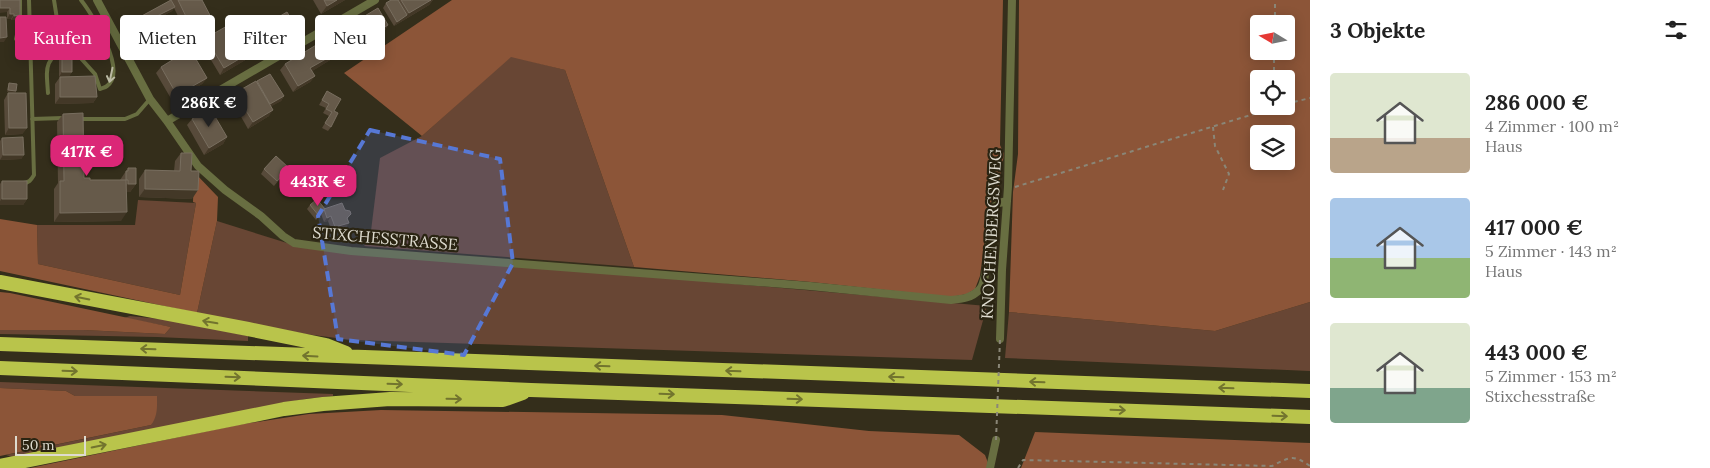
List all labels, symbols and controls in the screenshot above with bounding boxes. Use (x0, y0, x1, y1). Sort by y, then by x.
chip: Kaufen (15, 15, 110, 60)
chip: Mieten (120, 15, 215, 60)
chip: Filter (225, 15, 305, 60)
chip: Neu (315, 15, 385, 60)
north arrow (1250, 15, 1295, 60)
map controls (1250, 15, 1295, 170)
icon: filters (1662, 16, 1690, 44)
text: 3 Objekte (1330, 17, 1425, 44)
one-way arrow (106, 67, 115, 83)
button: locate (1250, 70, 1295, 115)
pin: 286K € (168, 86, 250, 128)
text: 286 000 € (1485, 89, 1588, 116)
text: 286K € (181, 92, 237, 112)
icon: home (1370, 93, 1430, 153)
text: 4 Zimmer · 100 m² (1485, 116, 1619, 136)
button: layers (1250, 125, 1295, 170)
pin: 417K € (46, 134, 128, 177)
text: Haus (1485, 136, 1522, 156)
text: 417K € (61, 141, 113, 161)
street label: KNOCHENBERGSWEG (977, 148, 1005, 320)
pin: 443K € (277, 164, 359, 207)
text: 443K € (290, 171, 346, 191)
text: 417 000 € (1485, 214, 1583, 241)
icon: home (1370, 218, 1430, 278)
street label: STIXCHESSTRASSE (312, 222, 459, 254)
text: 5 Zimmer · 143 m² (1485, 241, 1617, 261)
text: Haus (1485, 261, 1522, 281)
one-way arrow (75, 292, 91, 302)
one-way arrow (202, 317, 218, 327)
text: 443 000 € (1485, 339, 1588, 366)
icon: home (1370, 343, 1430, 403)
one-way arrow (140, 345, 156, 354)
one-way arrow (302, 351, 318, 360)
one-way arrow (595, 361, 611, 371)
one-way arrow (62, 366, 78, 376)
one-way arrow (725, 366, 741, 375)
text: 5 Zimmer · 153 m² (1485, 366, 1617, 386)
one-way arrow (888, 372, 904, 381)
one-way arrow (225, 373, 241, 382)
one-way arrow (1030, 377, 1046, 387)
one-way arrow (387, 380, 403, 389)
one-way arrow (1219, 383, 1235, 393)
text: Stixchesstraße (1485, 386, 1596, 406)
one-way arrow (658, 390, 674, 399)
one-way arrow (446, 394, 462, 404)
one-way arrow (787, 394, 803, 403)
one-way arrow (1110, 405, 1126, 414)
one-way arrow (1272, 411, 1288, 420)
scale bar (15, 433, 86, 456)
text: 50 m (22, 436, 55, 454)
one-way arrow (91, 441, 107, 450)

